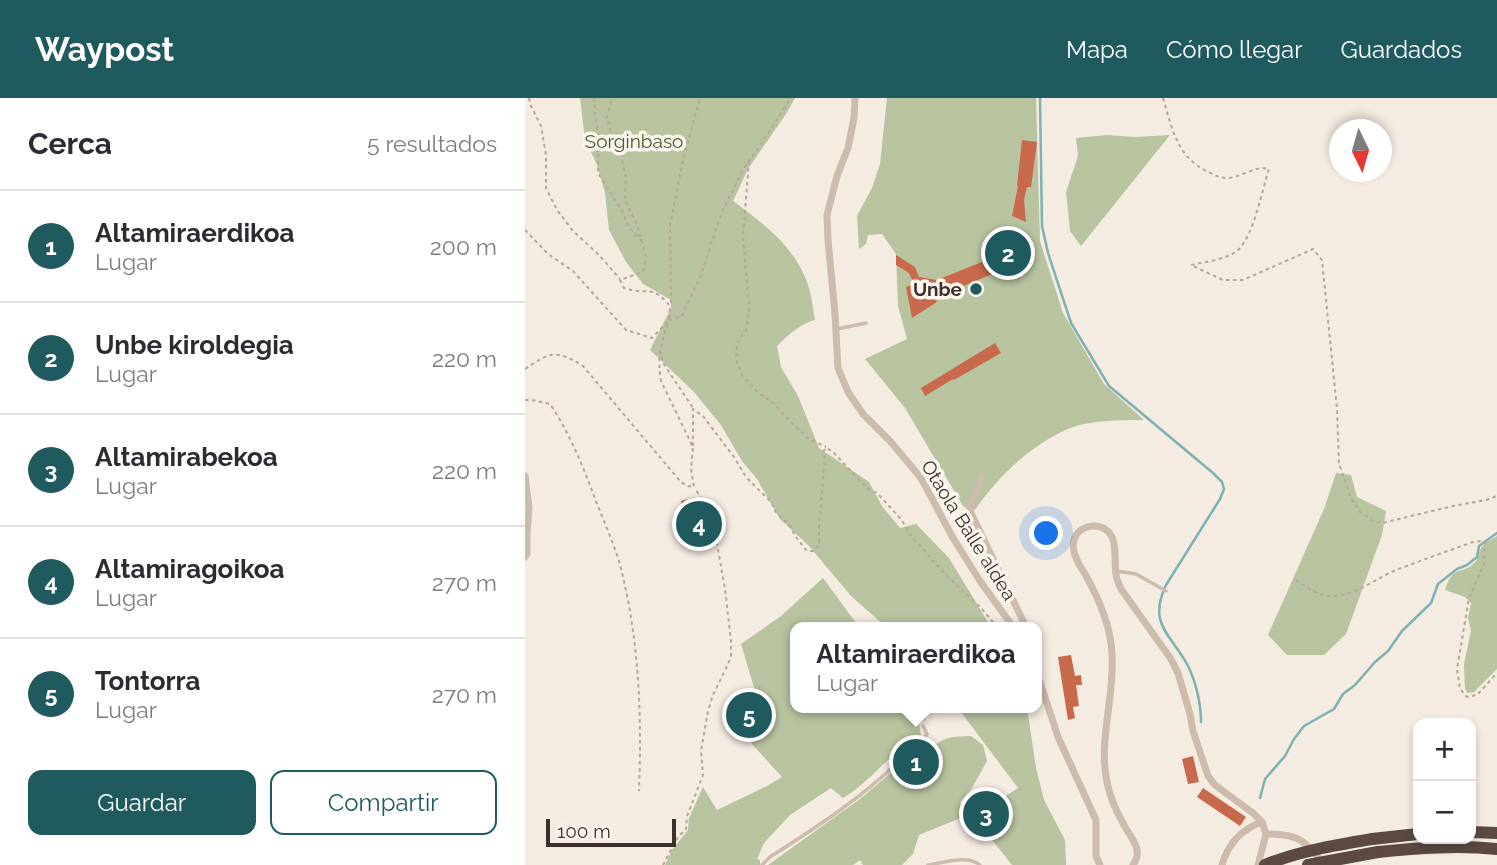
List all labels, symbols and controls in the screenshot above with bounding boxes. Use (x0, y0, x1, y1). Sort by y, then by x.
text: Waypost (35, 30, 174, 69)
text: Mapa (1066, 35, 1128, 64)
text: Cómo llegar (1166, 35, 1303, 64)
text: Guardados (1341, 35, 1462, 64)
north arrow (1329, 119, 1392, 182)
text: Cerca (28, 126, 112, 161)
text: 5 resultados (367, 130, 497, 157)
park label: Sorginbaso (585, 130, 683, 152)
text: Altamiraerdikoa (95, 218, 295, 248)
pin: 2 (985, 227, 1031, 279)
text: 1 (45, 233, 57, 260)
text: 200 m (430, 233, 497, 260)
text: Lugar (95, 248, 157, 275)
place label: Unbe (913, 278, 962, 300)
marker: Unbe (968, 281, 984, 297)
text: Unbe kiroldegia (95, 330, 294, 360)
text: 2 (45, 345, 57, 372)
text: 220 m (432, 345, 497, 372)
text: Lugar (95, 360, 157, 387)
text: Altamirabekoa (95, 442, 278, 472)
street label: Otaola Balle aldea (917, 456, 1021, 604)
text: 3 (45, 457, 57, 484)
text: 220 m (432, 457, 497, 484)
text: Lugar (95, 472, 157, 499)
pin: 4 (676, 498, 722, 550)
your location (1029, 516, 1063, 550)
text: Altamiragoikoa (95, 554, 285, 584)
text: 4 (44, 569, 58, 596)
text: 270 m (432, 569, 497, 596)
text: Lugar (95, 584, 157, 611)
popup (790, 622, 1042, 713)
text: Altamiraerdikoa (816, 639, 1016, 669)
text: Tontorra (95, 666, 200, 696)
text: Lugar (816, 669, 878, 696)
text: 5 (45, 681, 57, 708)
text: 270 m (432, 681, 497, 708)
pin: 5 (726, 689, 772, 741)
text: Lugar (95, 696, 157, 723)
map controls (1413, 718, 1476, 844)
button: + (1413, 718, 1476, 781)
pin: 1 (893, 736, 939, 788)
button: Guardar (28, 770, 256, 835)
button: Compartir (270, 770, 497, 835)
button: − (1413, 781, 1476, 844)
pin: 3 (963, 788, 1009, 840)
scale bar (546, 816, 675, 848)
text: 100 m (557, 820, 611, 842)

